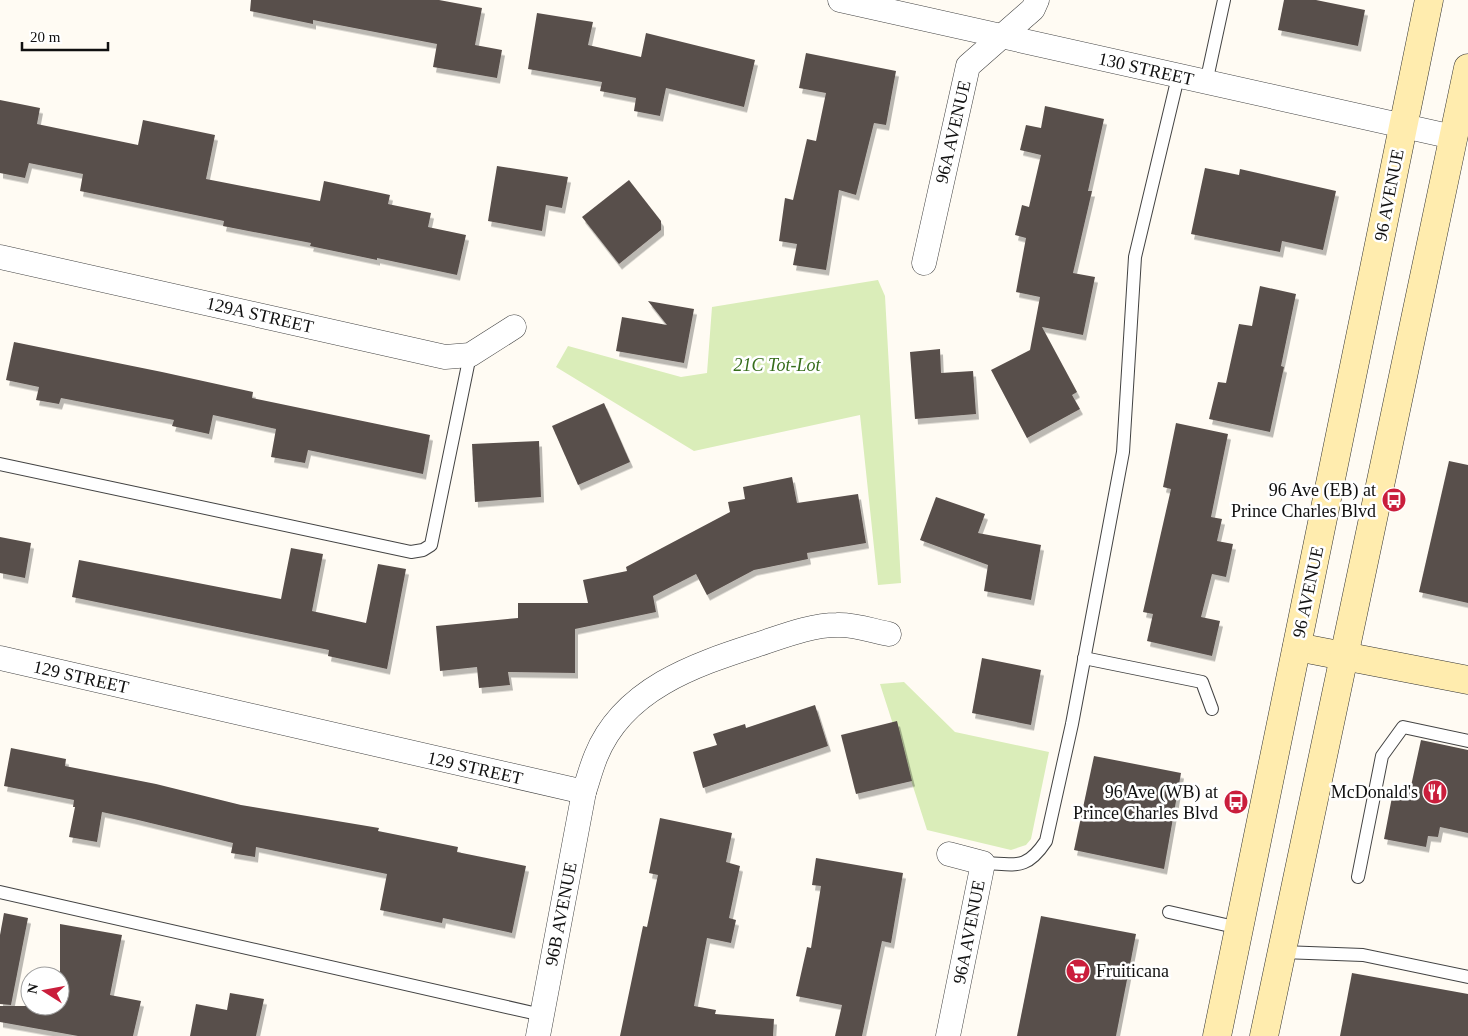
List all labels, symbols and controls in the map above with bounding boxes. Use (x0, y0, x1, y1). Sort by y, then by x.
scale bar (22, 20, 109, 52)
text: 20 m (30, 29, 61, 45)
street label: 130 STREET (1096, 48, 1196, 90)
street label: 96A AVENUE (931, 79, 975, 185)
street label: 96 AVENUE (1370, 147, 1408, 243)
street label: 129A STREET (204, 293, 316, 337)
park label: 21C Tot-Lot (734, 355, 821, 375)
place label: 96 Ave (EB) at Prince Charles Blvd (1231, 480, 1376, 521)
bus stop icon: 96 Ave (EB) at Prince Charles Blvd (1381, 487, 1407, 513)
street label: 96 AVENUE (1289, 544, 1327, 640)
street label: 129 STREET (31, 656, 131, 698)
street label: 129 STREET (425, 747, 525, 789)
restaurant icon: McDonald's (1422, 779, 1448, 805)
place label: 96 Ave (WB) at Prince Charles Blvd (1073, 782, 1218, 823)
place label: McDonald's (1331, 782, 1418, 802)
bus stop icon: 96 Ave (WB) at Prince Charles Blvd (1223, 789, 1249, 815)
street label: 96B AVENUE (541, 860, 581, 968)
street label: 96A AVENUE (949, 878, 989, 986)
supermarket icon: Fruiticana (1065, 958, 1091, 984)
place label: Fruiticana (1096, 961, 1169, 981)
north arrow (20, 966, 70, 1016)
text: N (24, 982, 41, 995)

